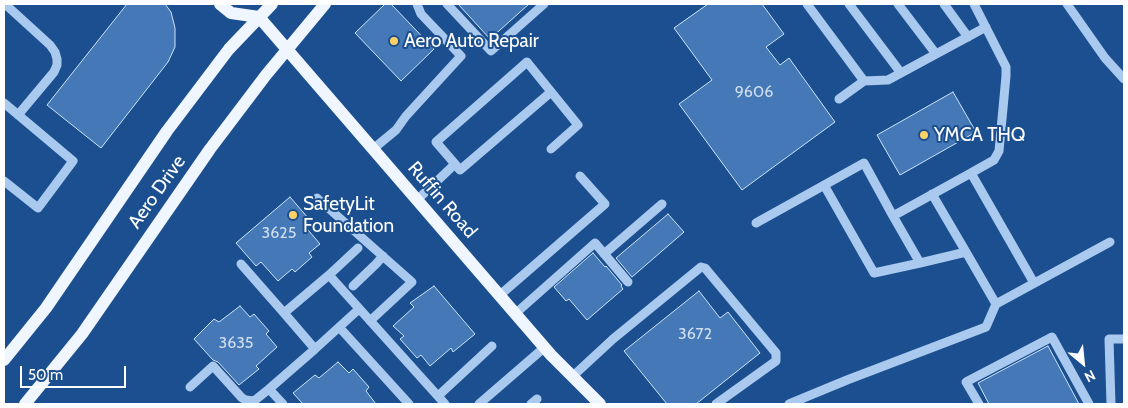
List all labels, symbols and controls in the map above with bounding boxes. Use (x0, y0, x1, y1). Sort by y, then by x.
place label: Aero Auto Repair (404, 30, 539, 52)
marker: Aero Auto Repair (388, 35, 400, 47)
house number: 9606 (735, 82, 773, 102)
place label: YMCA THQ (934, 124, 1026, 146)
marker: YMCA THQ (918, 129, 930, 141)
street label: Aero Drive (123, 151, 191, 233)
street label: Ruffin Road (403, 157, 481, 243)
place label: SafetyLit Foundation (303, 193, 394, 237)
marker: SafetyLit Foundation (287, 209, 299, 221)
house number: 3625 (262, 223, 296, 243)
house number: 3672 (678, 324, 712, 344)
house number: 3635 (218, 333, 254, 353)
north arrow (1058, 338, 1108, 388)
scale bar (22, 356, 129, 388)
text: 50 m (28, 366, 63, 384)
text: N (1081, 366, 1099, 387)

